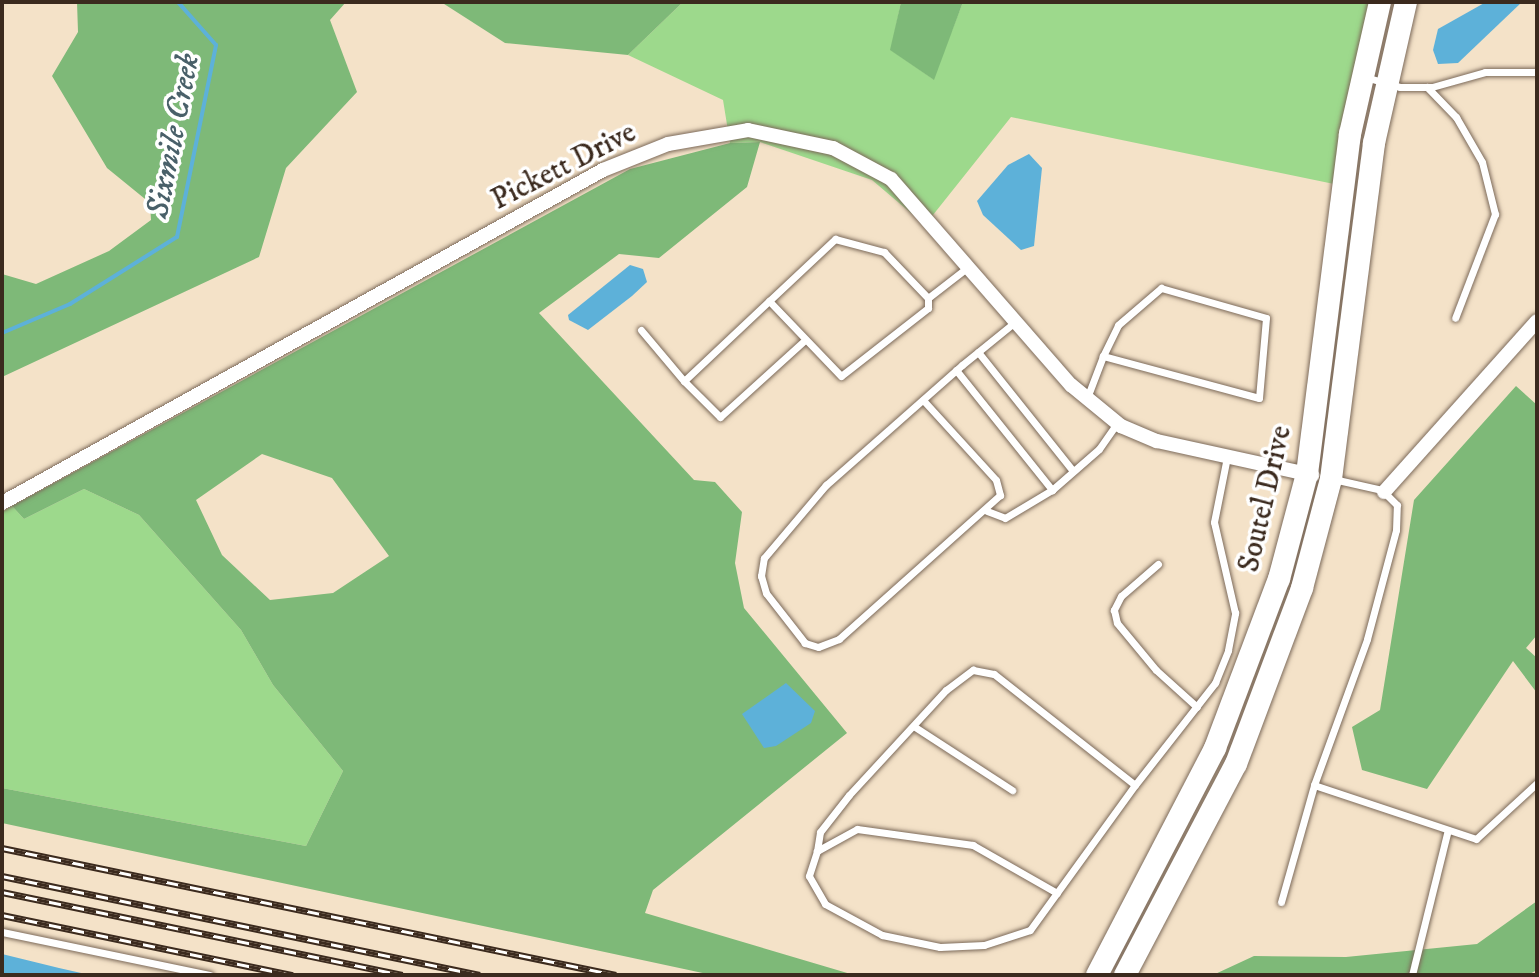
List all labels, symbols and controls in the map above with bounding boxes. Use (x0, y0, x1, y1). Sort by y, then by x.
water label: Sixmile Creek (139, 50, 209, 222)
street label: Pickett Drive (486, 115, 642, 219)
street label: Soutel Drive (1232, 422, 1300, 576)

